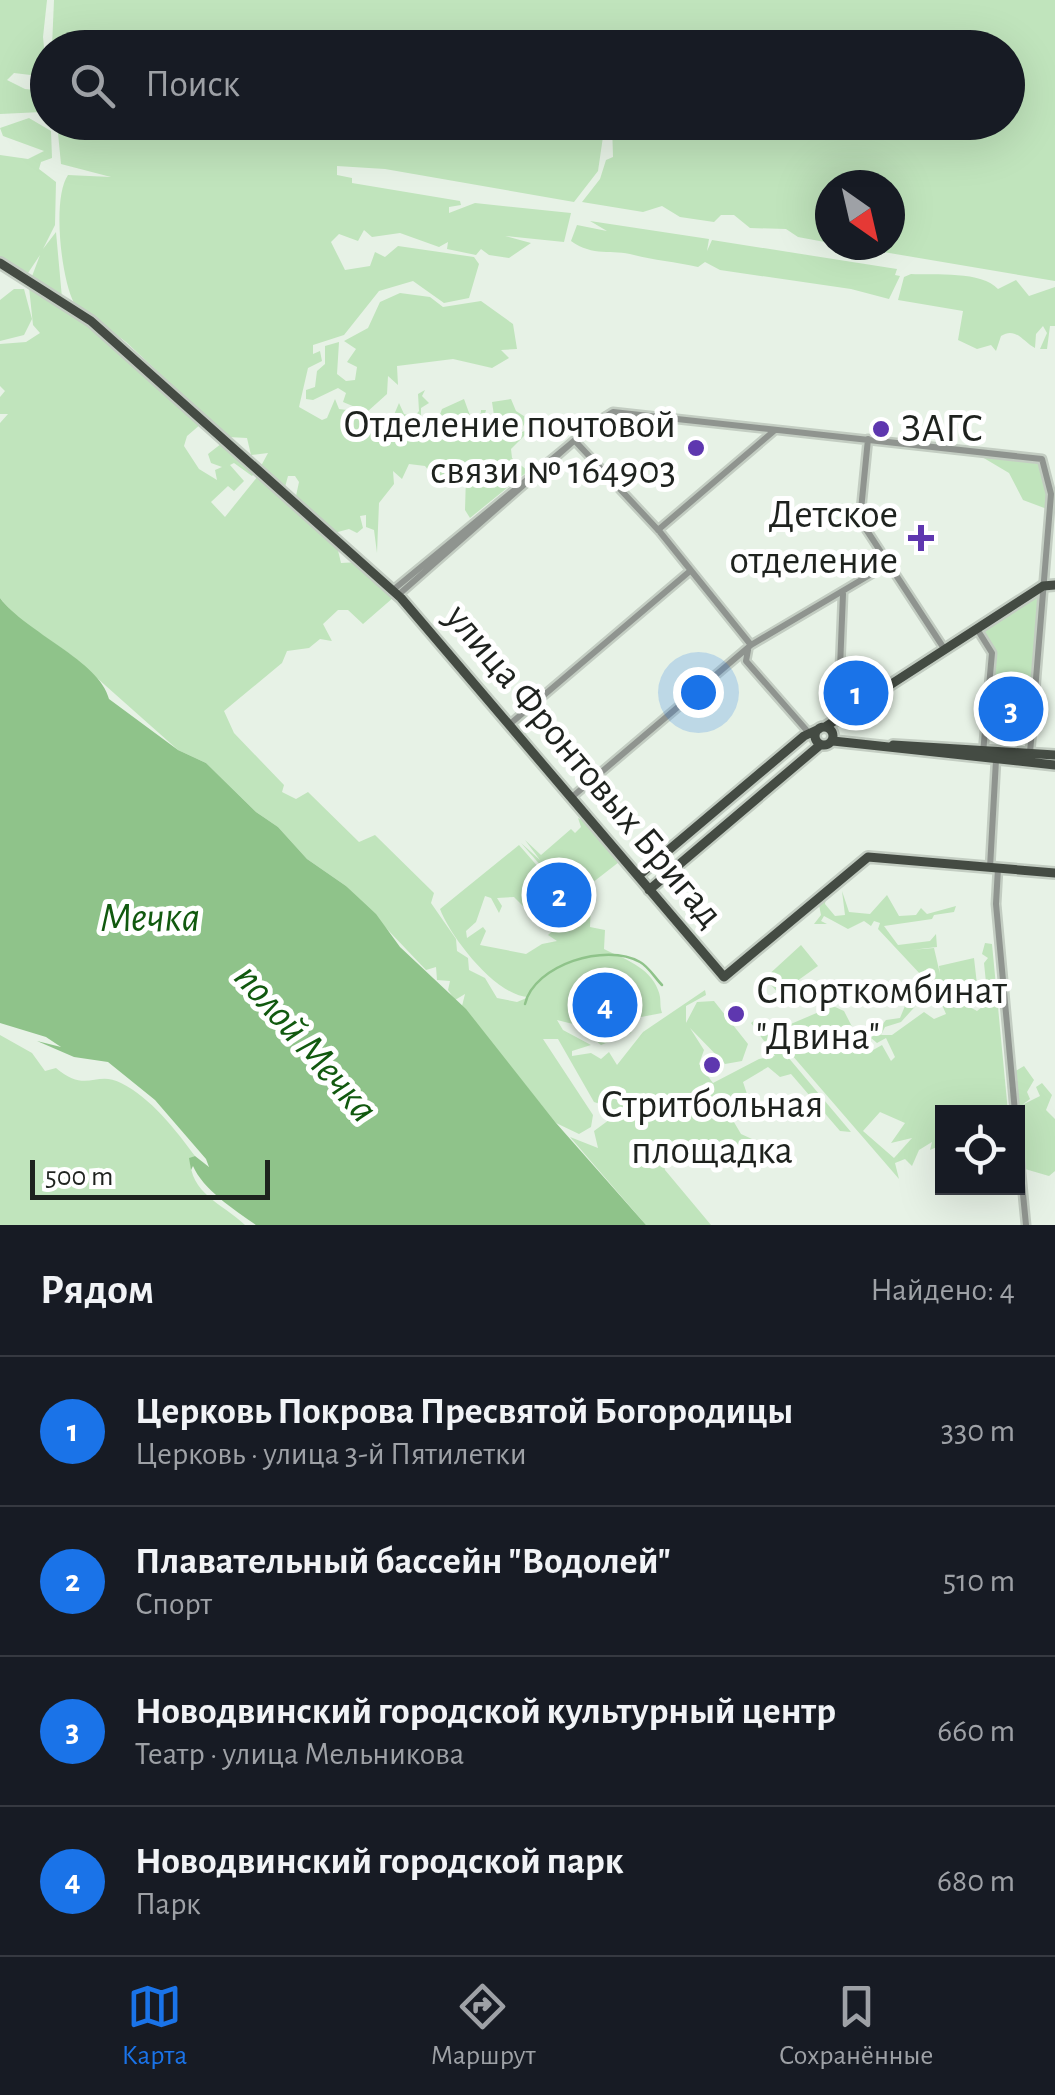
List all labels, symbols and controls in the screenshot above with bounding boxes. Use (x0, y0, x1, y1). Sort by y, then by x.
search box (30, 30, 1025, 140)
icon: search (65, 58, 120, 113)
text: Поиск (145, 66, 240, 104)
north arrow (815, 170, 905, 260)
place label: Отделение почтовой связи № 164903 (343, 405, 676, 491)
place label: ЗАГС (901, 409, 983, 449)
marker: ЗАГС (870, 418, 892, 440)
marker: Отделение почтовой связи № 164903 (685, 437, 707, 459)
place label: Детское отделение (730, 495, 898, 581)
marker: Детское отделение (908, 525, 934, 551)
street label: улица Фронтовых Бригад (437, 596, 730, 935)
pin: 1 (824, 656, 888, 730)
your location (673, 667, 724, 718)
pin: 3 (978, 672, 1044, 746)
pin: 2 (526, 858, 592, 932)
water label: Мечка (100, 897, 200, 939)
water label: полой Мечка (227, 956, 385, 1130)
pin: 4 (572, 968, 638, 1042)
place label: Спорткомбинат "Двина" (756, 971, 1008, 1057)
marker: Спорткомбинат "Двина" (725, 1003, 747, 1025)
marker: Стритбольная площадка (701, 1054, 723, 1076)
place label: Стритбольная площадка (601, 1085, 823, 1171)
map controls (935, 1105, 1025, 1195)
button: locate (935, 1105, 1025, 1195)
scale bar (30, 1155, 270, 1200)
text: 500 m (45, 1163, 113, 1191)
text: Рядом (40, 1269, 154, 1311)
text: Найдено: 4 (870, 1274, 1015, 1306)
text: Церковь Покрова Пресвятой Богородицы (135, 1393, 793, 1431)
text: 1 (67, 1415, 78, 1447)
text: 330 m (941, 1415, 1015, 1447)
text: Церковь · улица 3-й Пятилетки (135, 1438, 527, 1470)
text: Плавательный бассейн "Водолей" (135, 1543, 671, 1581)
text: 2 (65, 1565, 80, 1597)
text: 510 m (943, 1565, 1015, 1597)
text: Спорт (135, 1588, 212, 1620)
text: Новодвинский городской культурный центр (135, 1693, 836, 1731)
text: 3 (66, 1715, 79, 1747)
text: 660 m (937, 1715, 1015, 1747)
text: Театр · улица Мельникова (135, 1738, 464, 1770)
text: Новодвинский городской парк (135, 1843, 624, 1881)
text: 4 (64, 1865, 81, 1897)
text: 680 m (937, 1865, 1015, 1897)
text: Парк (135, 1888, 201, 1920)
tab: Карта (122, 1979, 187, 2073)
tab: Маршрут (430, 1979, 536, 2073)
tab: Сохранённые (779, 1979, 933, 2073)

